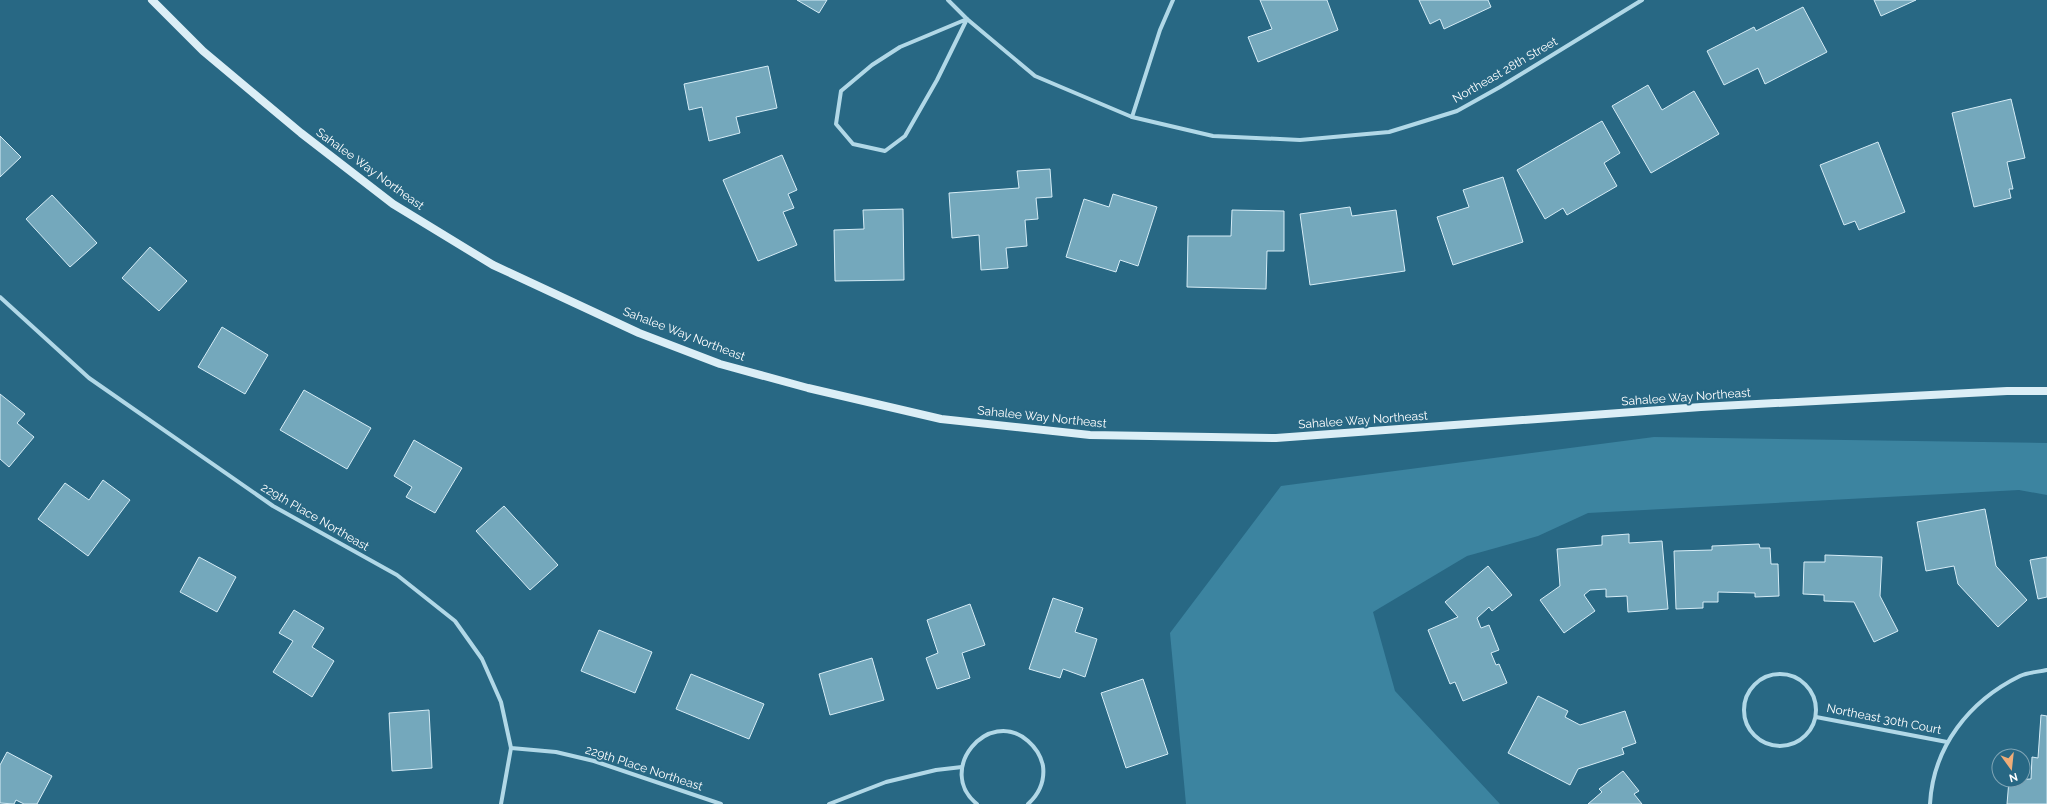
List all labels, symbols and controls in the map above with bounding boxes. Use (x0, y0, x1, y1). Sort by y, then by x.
street label: Northeast 28th Street (1450, 34, 1560, 106)
street label: Sahalee Way Northeast (313, 125, 427, 213)
street label: Sahalee Way Northeast (621, 304, 747, 364)
street label: Sahalee Way Northeast (1621, 385, 1751, 409)
street label: Sahalee Way Northeast (977, 403, 1107, 431)
street label: Sahalee Way Northeast (1298, 408, 1428, 432)
street label: 229th Place Northeast (258, 480, 372, 554)
street label: Northeast 30th Court (1825, 701, 1943, 737)
street label: 229th Place Northeast (584, 742, 704, 794)
north arrow (1991, 748, 2031, 788)
text: N (2008, 770, 2019, 785)

